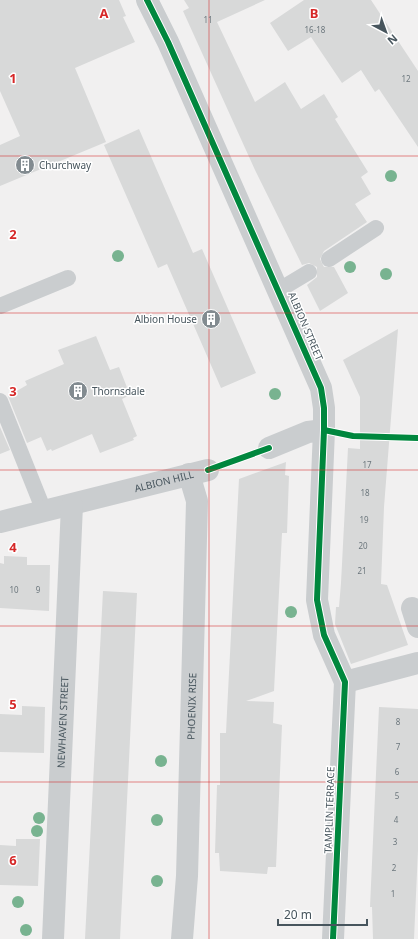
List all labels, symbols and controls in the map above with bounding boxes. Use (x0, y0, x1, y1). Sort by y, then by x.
text: A (100, 4, 109, 22)
text: B (310, 4, 318, 22)
north arrow (366, 12, 406, 52)
house number: 11 (203, 14, 213, 25)
house number: 16-18 (305, 24, 326, 35)
text: N (385, 31, 401, 49)
text: 1 (9, 69, 17, 87)
house number: 12 (401, 73, 411, 84)
building icon: Churchway (14, 154, 36, 176)
place label: Churchway (39, 158, 92, 172)
text: 2 (9, 225, 17, 243)
street label: ALBION STREET (285, 289, 327, 363)
building icon: Albion House (200, 308, 222, 330)
place label: Albion House (134, 312, 197, 326)
building icon: Thornsdale (67, 380, 89, 402)
text: 3 (9, 382, 17, 400)
place label: Thornsdale (92, 384, 145, 398)
house number: 17 (362, 459, 372, 470)
street label: ALBION HILL (133, 467, 195, 495)
house number: 18 (360, 487, 370, 498)
house number: 19 (359, 514, 369, 525)
text: 4 (9, 538, 17, 556)
house number: 20 (358, 540, 368, 551)
house number: 21 (357, 565, 367, 576)
house number: 10 (9, 584, 19, 595)
house number: 9 (36, 584, 41, 595)
street label: PHOENIX RISE (184, 673, 199, 740)
street label: NEWHAVEN STREET (53, 676, 72, 768)
text: 5 (9, 695, 17, 713)
house number: 8 (396, 716, 401, 727)
house number: 7 (396, 741, 401, 752)
street label: TAMPLIN TERRACE (320, 766, 338, 854)
house number: 6 (395, 766, 400, 777)
house number: 5 (395, 790, 400, 801)
house number: 4 (394, 814, 399, 825)
house number: 3 (393, 836, 398, 847)
text: 6 (9, 851, 17, 869)
house number: 2 (392, 862, 397, 873)
house number: 1 (391, 888, 395, 899)
scale bar (278, 901, 367, 927)
text: 20 m (284, 906, 312, 923)

